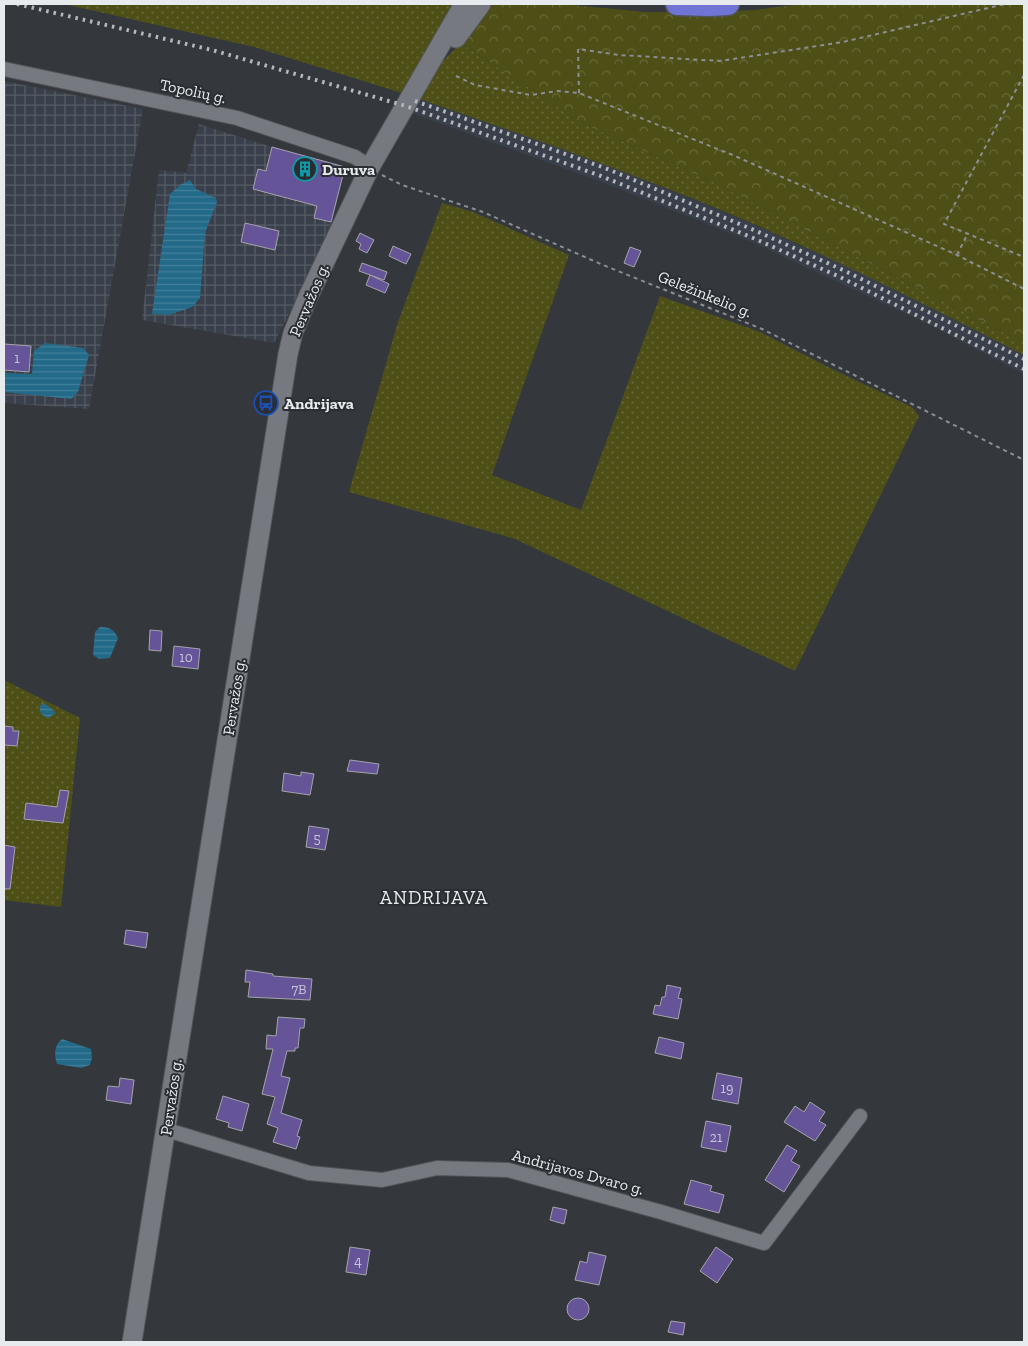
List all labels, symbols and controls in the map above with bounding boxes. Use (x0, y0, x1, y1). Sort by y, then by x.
street label: Topolių g. (158, 75, 228, 107)
building icon: Duruva (292, 156, 318, 182)
place label: Duruva (322, 160, 375, 179)
street label: Pervažos g. (285, 261, 333, 339)
street label: Geležinkelio g. (655, 267, 755, 321)
house number: 1 (14, 350, 20, 367)
bus stop icon: Andrijava (253, 390, 279, 416)
place label: Andrijava (284, 394, 354, 413)
house number: 10 (179, 649, 193, 666)
street label: Pervažos g. (219, 657, 249, 737)
house number: 5 (313, 830, 321, 847)
district label: ANDRIJAVA (380, 886, 488, 909)
house number: 7B (291, 981, 307, 998)
street label: Pervažos g. (156, 1057, 186, 1137)
house number: 19 (721, 1080, 733, 1097)
house number: 21 (710, 1129, 723, 1146)
street label: Andrijavos Dvaro g. (510, 1145, 646, 1199)
house number: 4 (354, 1253, 362, 1270)

